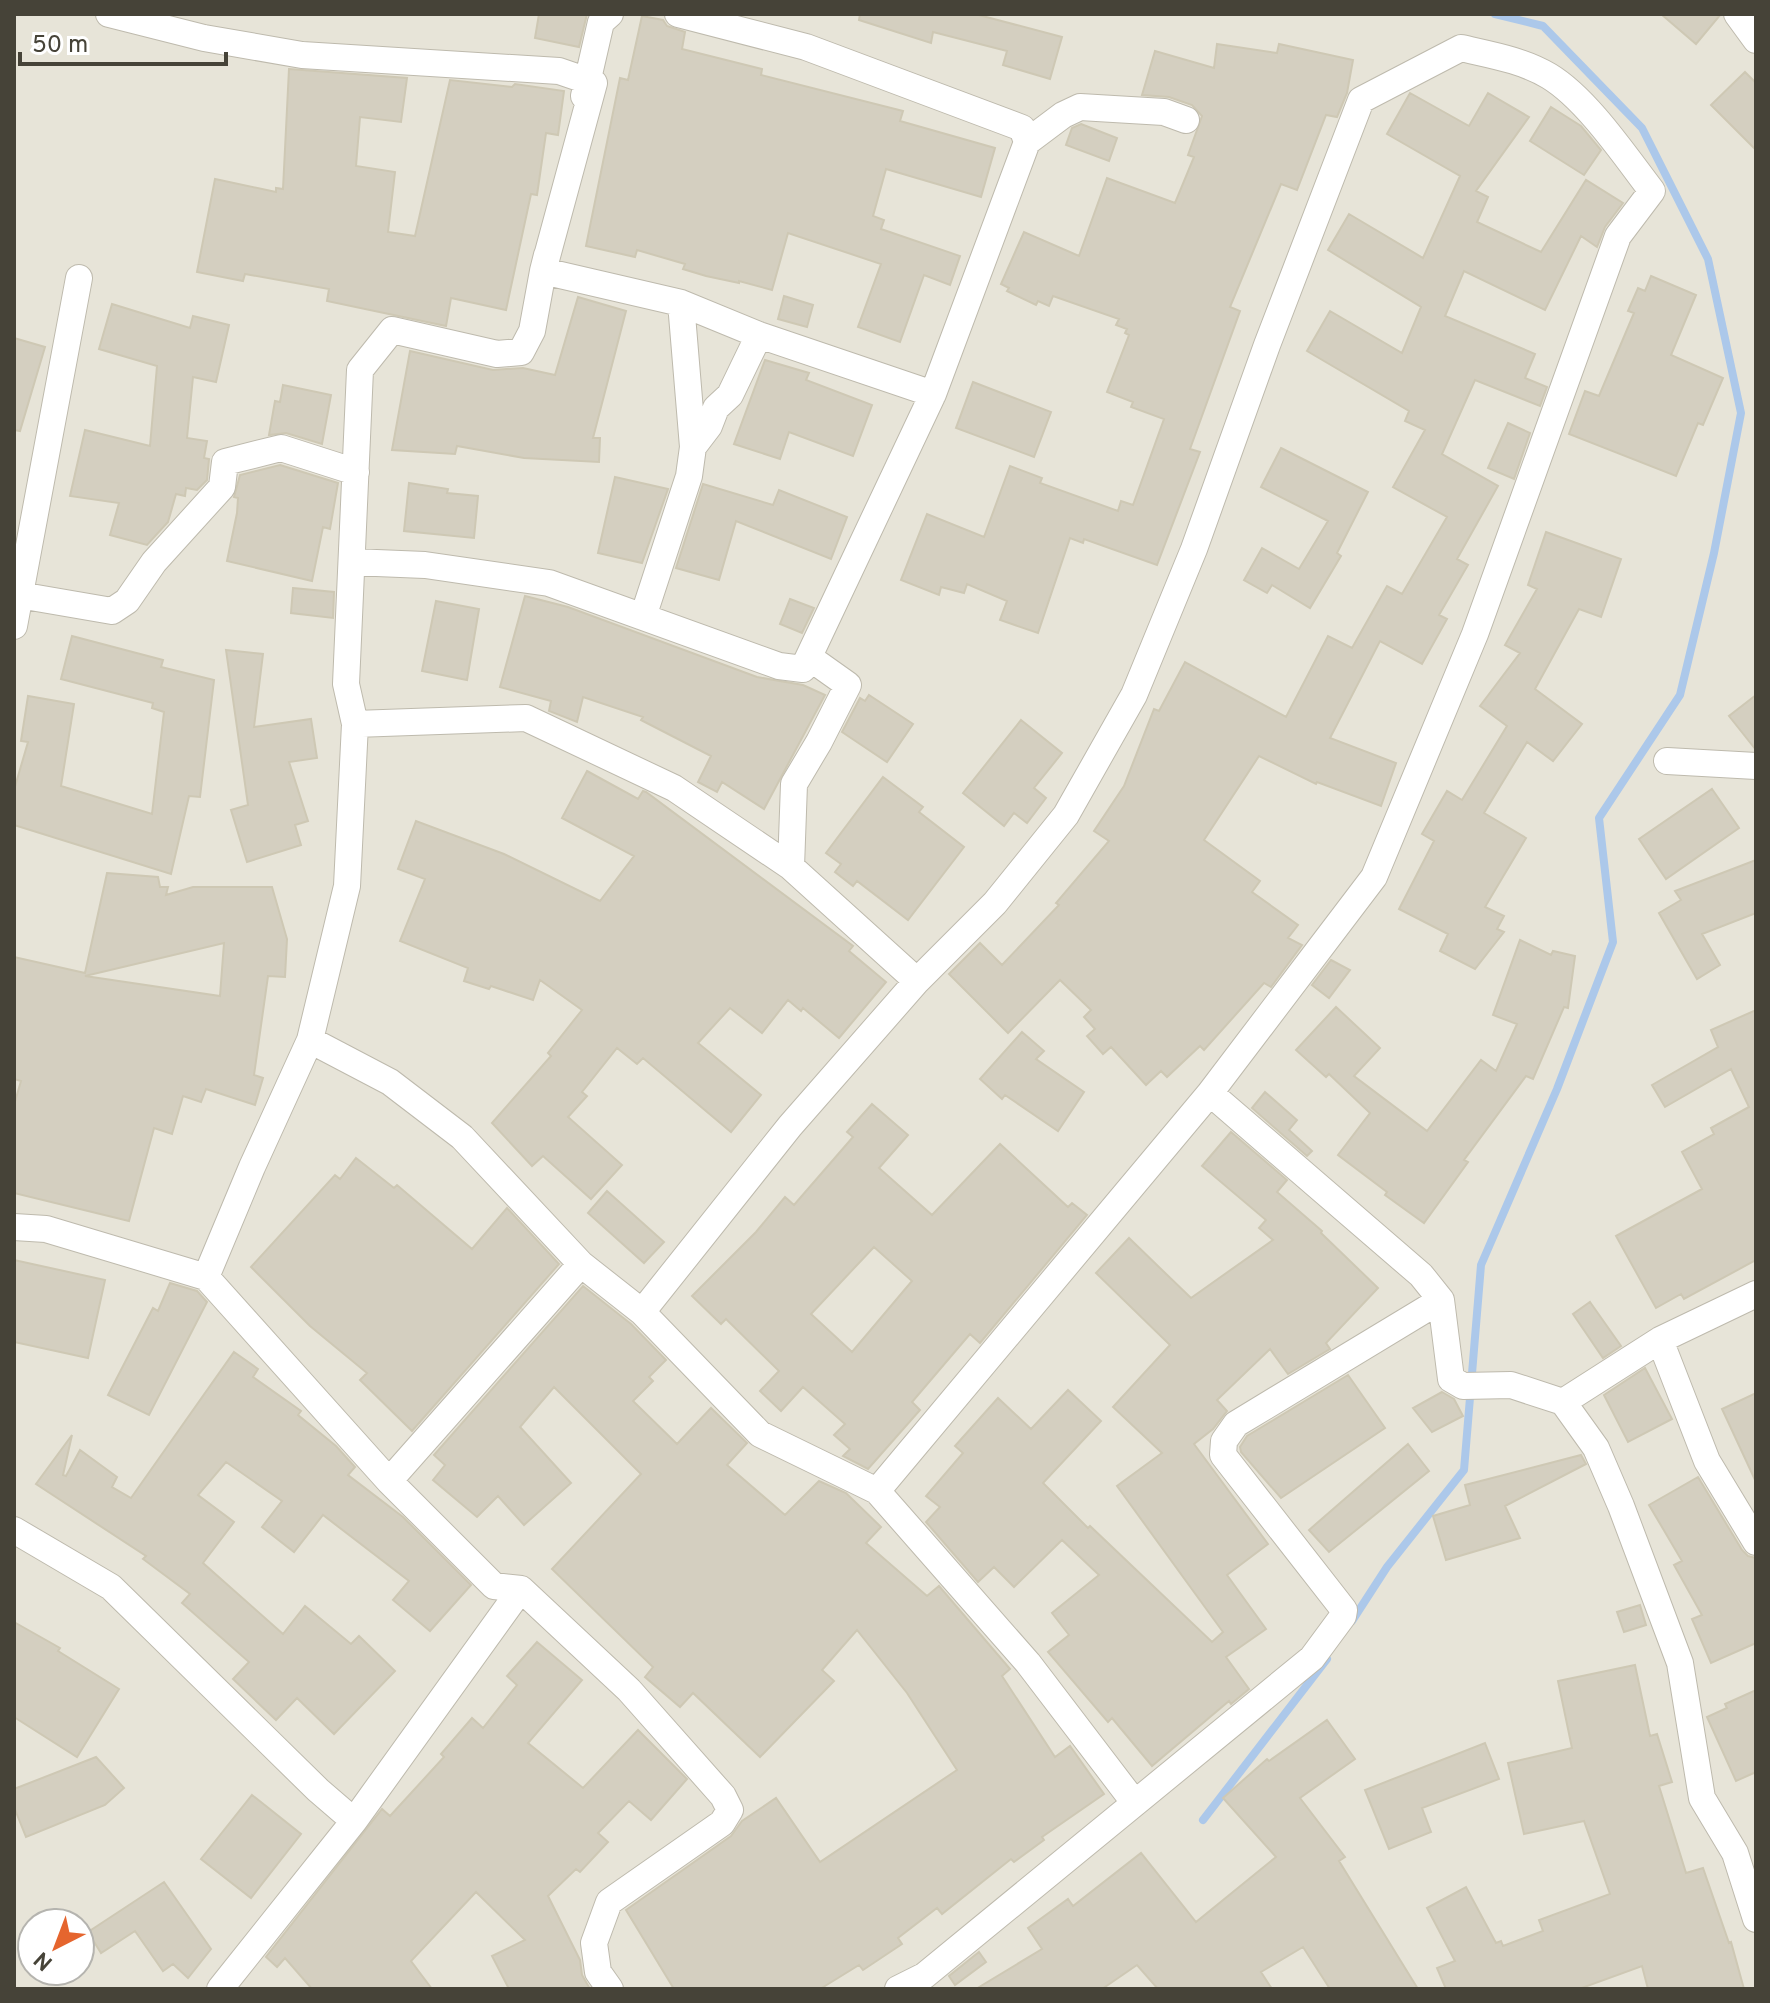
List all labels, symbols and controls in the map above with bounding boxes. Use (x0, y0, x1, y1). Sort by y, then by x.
scale bar (20, 16, 226, 66)
text: 50 m (32, 31, 88, 61)
north arrow (16, 1907, 96, 1987)
text: N (29, 1945, 59, 1975)

